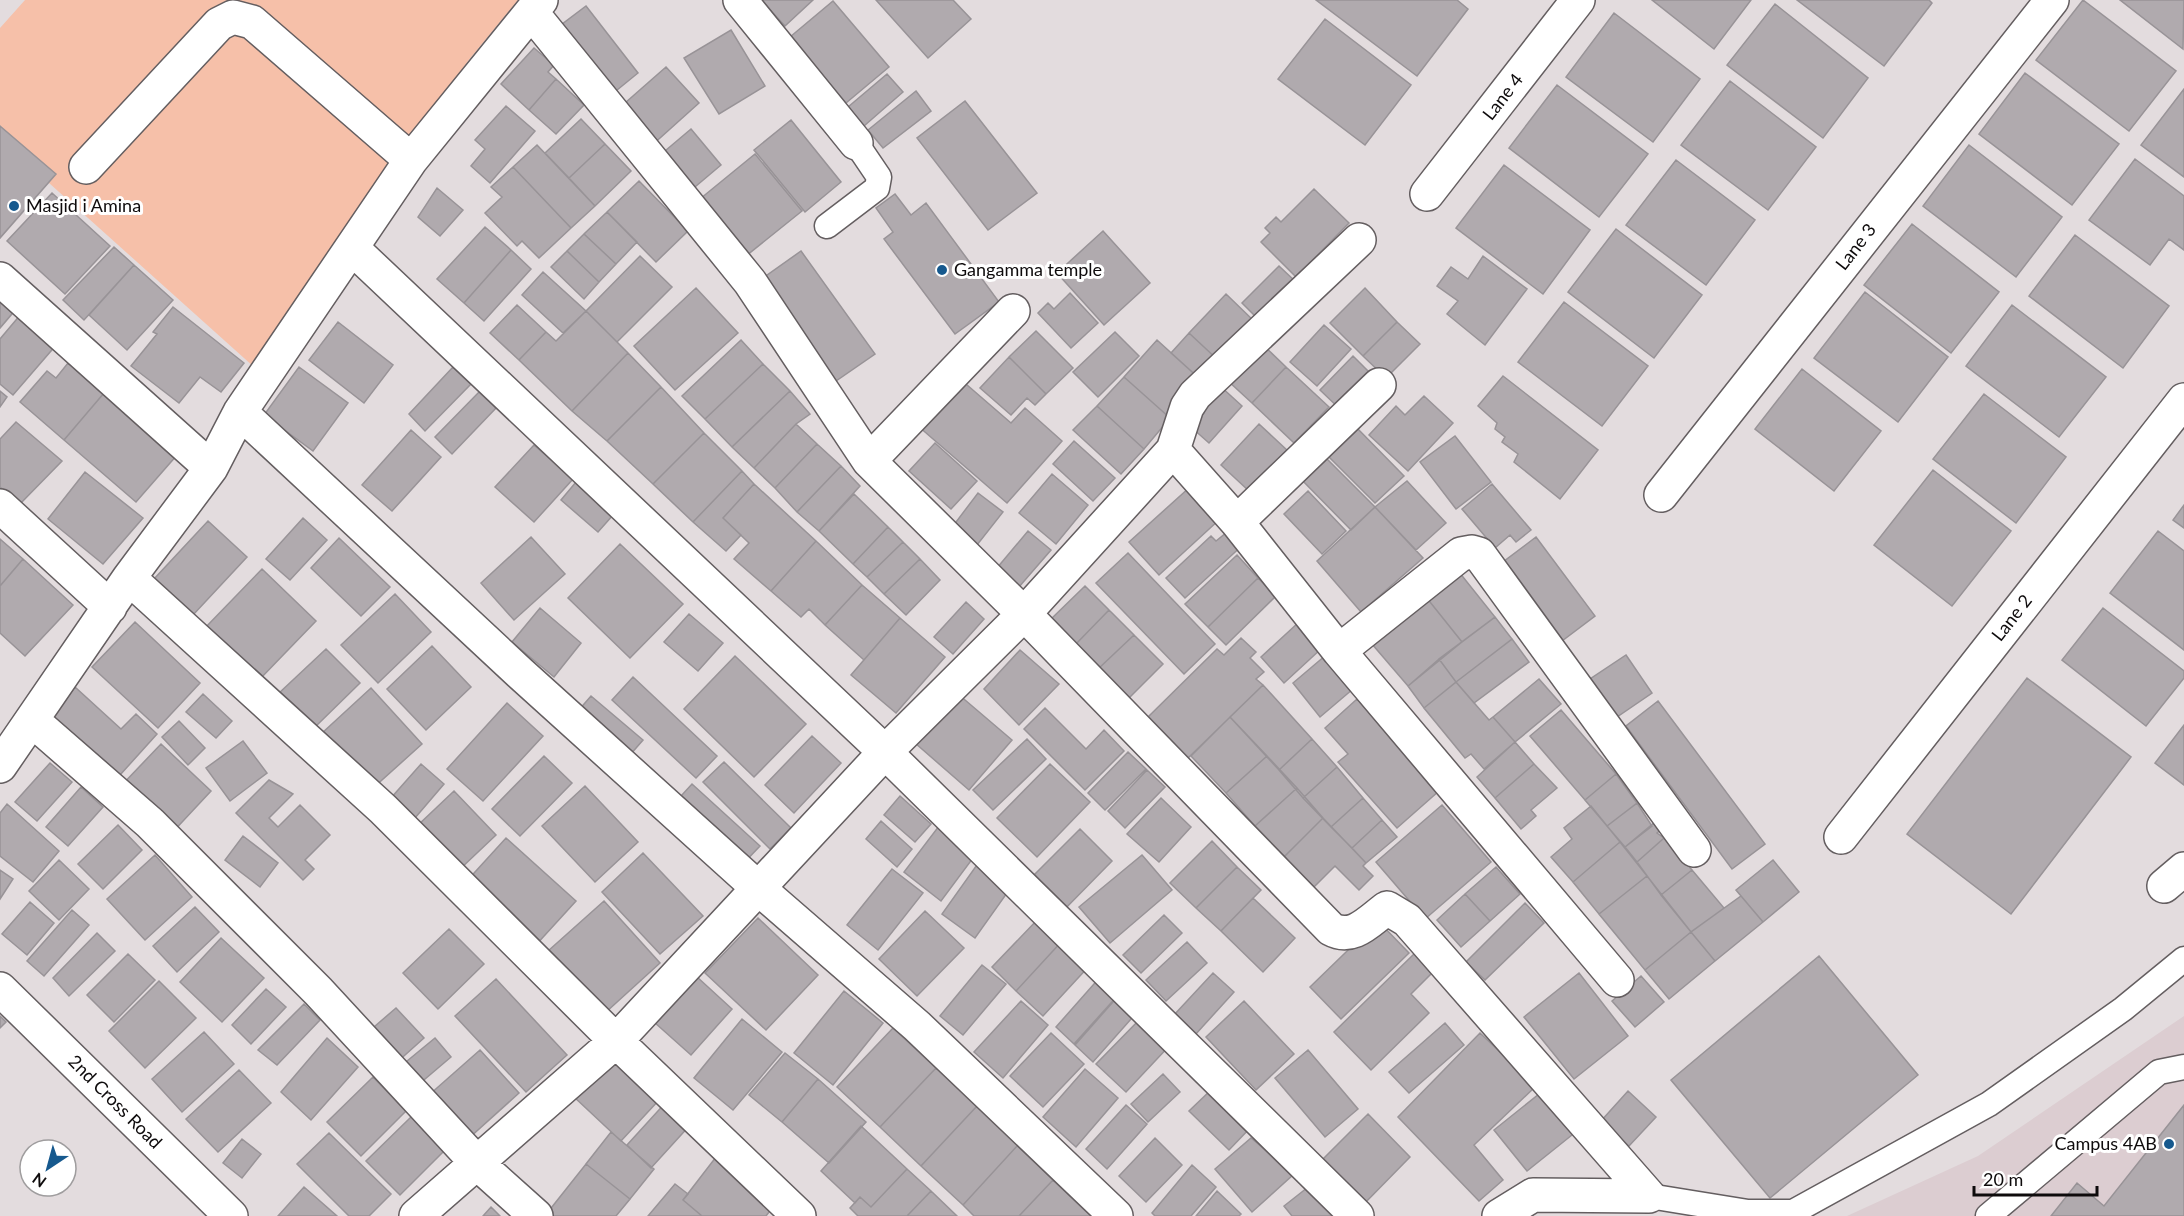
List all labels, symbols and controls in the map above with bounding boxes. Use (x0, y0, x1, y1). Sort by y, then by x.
street label: Lane 4 (1477, 69, 1527, 124)
place label: Masjid i Amina (26, 194, 141, 216)
marker: Masjid i Amina (7, 199, 21, 213)
street label: Lane 3 (1830, 219, 1880, 274)
place label: Gangamma temple (954, 258, 1102, 280)
marker: Gangamma temple (935, 263, 949, 277)
street label: Lane 2 (1986, 590, 2036, 645)
street label: 2nd Cross Road (64, 1050, 167, 1153)
place label: Campus 4AB (2054, 1132, 2157, 1154)
marker: Campus 4AB (2162, 1137, 2176, 1151)
north arrow (18, 1138, 78, 1198)
scale bar (1974, 1159, 2097, 1197)
text: 20 m (1983, 1168, 2023, 1190)
text: N (28, 1169, 49, 1192)

